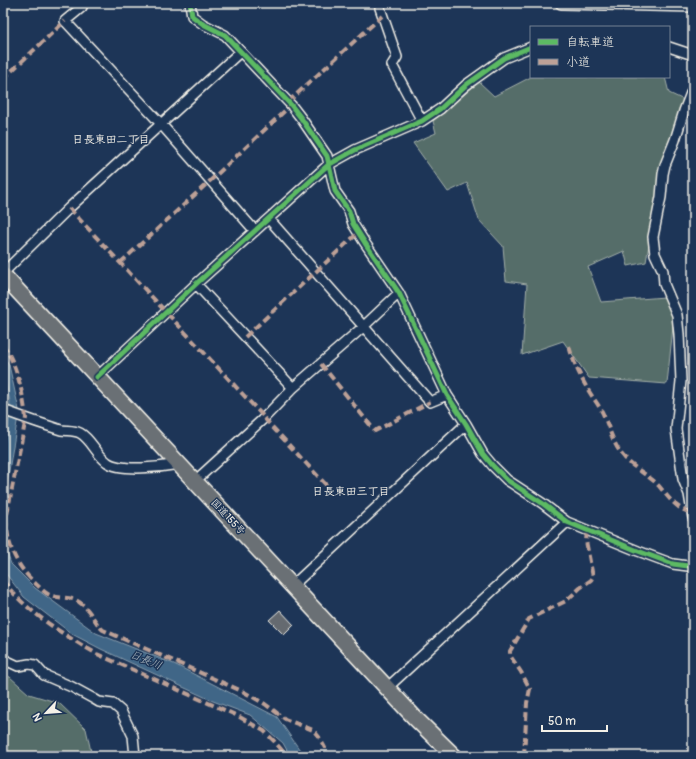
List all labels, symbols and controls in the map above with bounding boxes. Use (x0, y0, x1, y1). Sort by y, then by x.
legend (530, 26, 670, 78)
text: 自転車道 (566, 35, 614, 50)
text: 小道 (566, 55, 590, 70)
district label: 日長東田二丁目 (73, 133, 150, 146)
district label: 日長東田三丁目 (313, 485, 390, 498)
street label: 国道155号 (208, 497, 248, 537)
water label: 日長川 (128, 648, 164, 672)
north arrow (26, 693, 66, 733)
scale bar (542, 707, 607, 733)
text: N (30, 710, 45, 723)
text: 50 m (548, 714, 576, 729)

